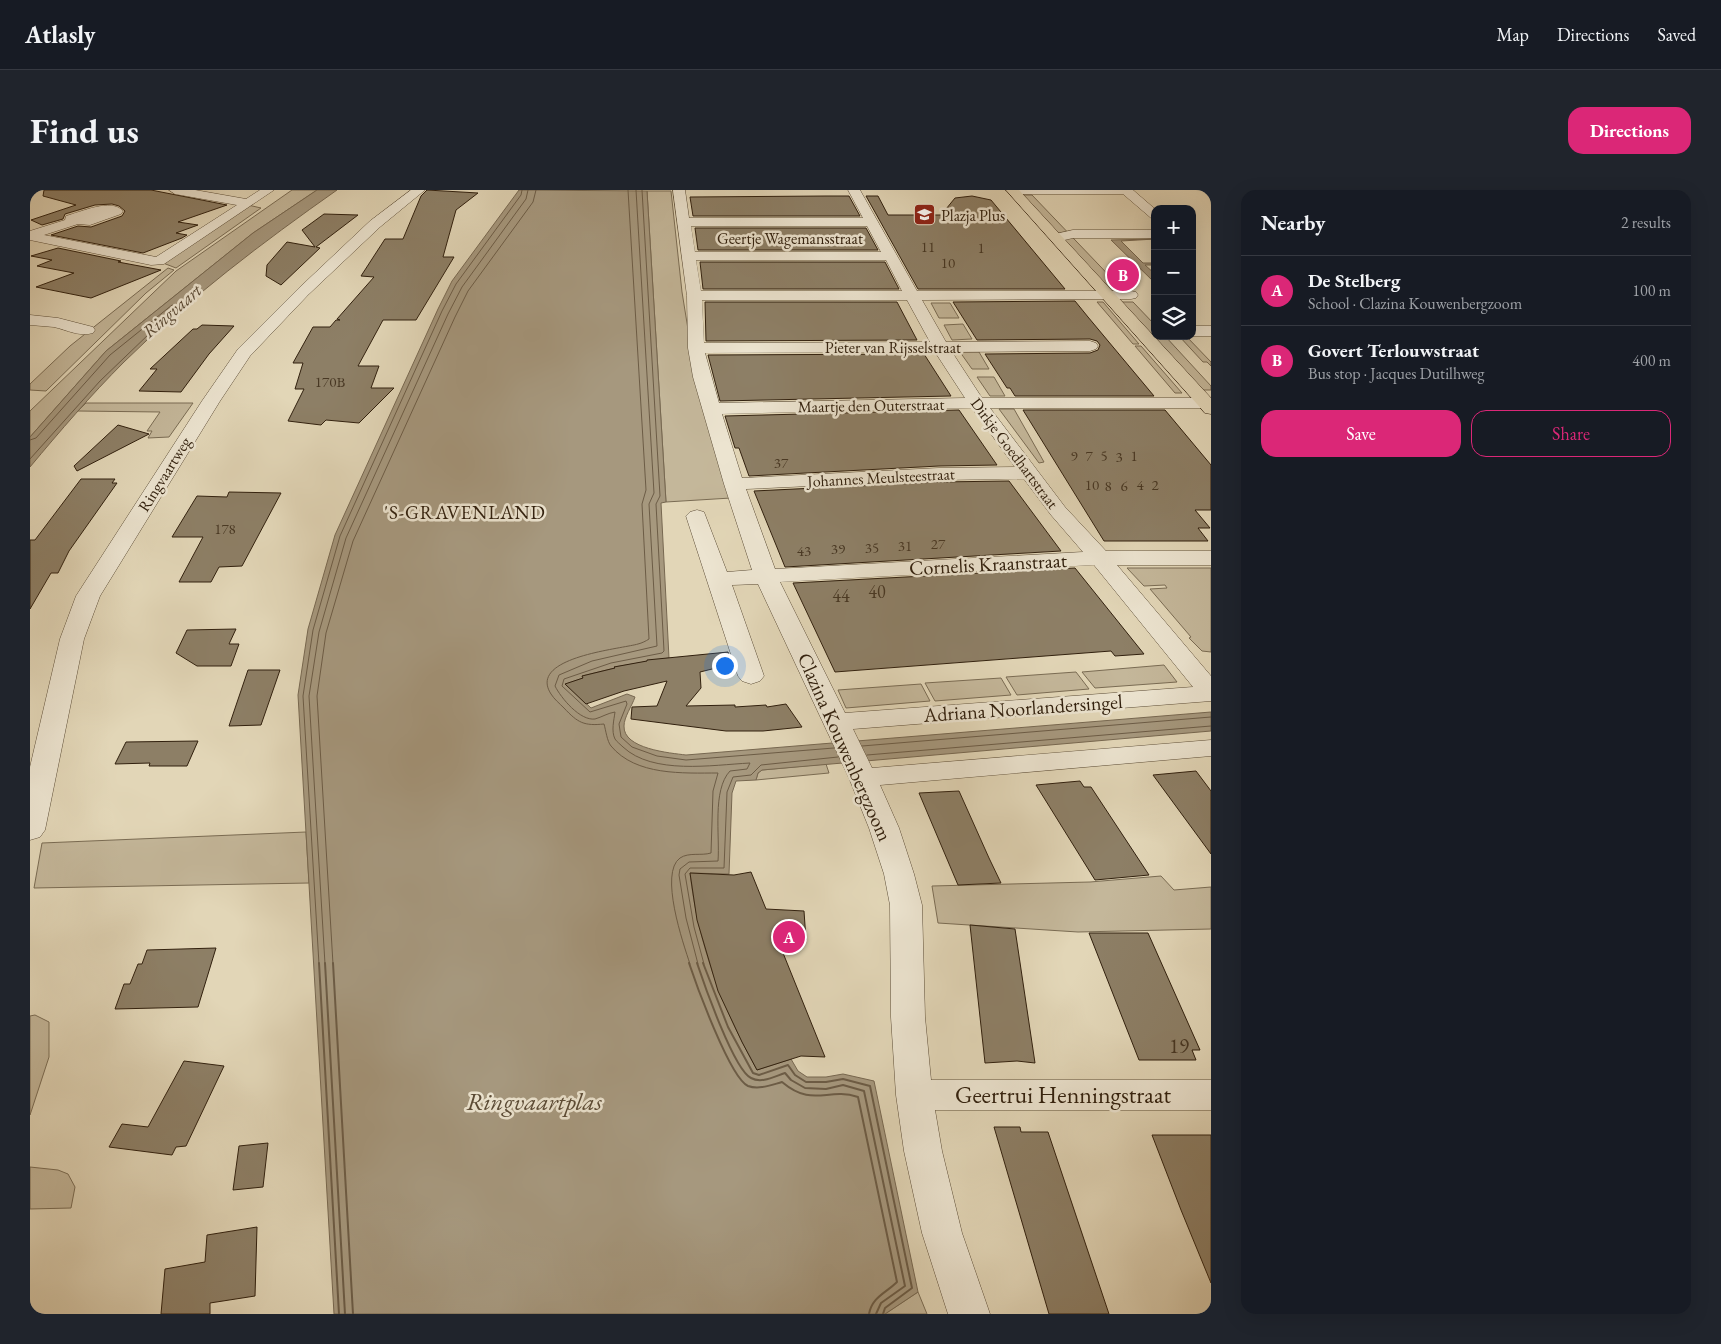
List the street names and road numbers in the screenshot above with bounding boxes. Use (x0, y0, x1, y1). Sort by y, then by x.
street label: Geertje Wagemansstraat (717, 228, 863, 249)
street label: Pieter van Rijsselstraat (825, 337, 961, 358)
street label: Dirkje Goedhartstraat (966, 393, 1063, 513)
street label: Maartje den Outerstraat (797, 394, 945, 417)
street label: Ringvaartweg (133, 432, 196, 516)
street label: Johannes Meulsteestraat (805, 463, 955, 492)
street label: Cornelis Kraanstraat (909, 547, 1068, 581)
street label: Clazina Kouwenbergzoom (792, 649, 898, 846)
street label: Adriana Noorlandersingel (922, 688, 1124, 728)
street label: Geertrui Henningstraat (955, 1079, 1171, 1110)

